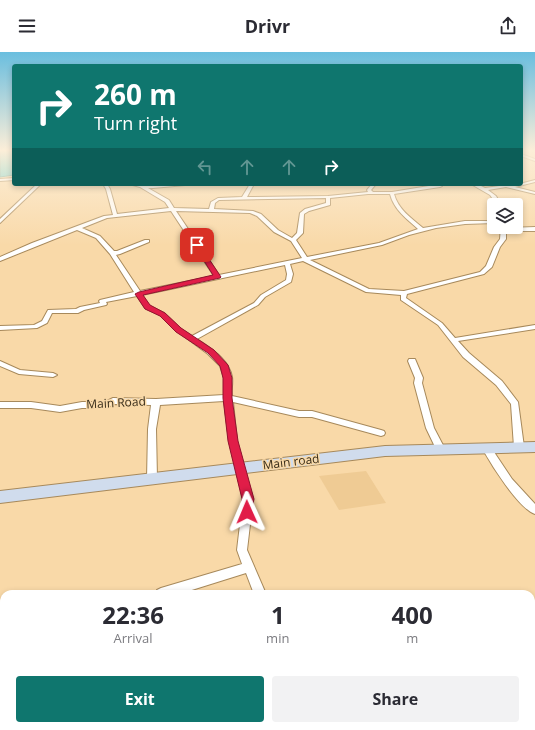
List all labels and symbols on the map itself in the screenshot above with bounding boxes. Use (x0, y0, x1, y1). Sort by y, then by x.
pin (180, 228, 214, 262)
street label: Main Road (86, 392, 146, 413)
street label: Main road (262, 450, 320, 473)
position arrow (226, 491, 268, 533)

